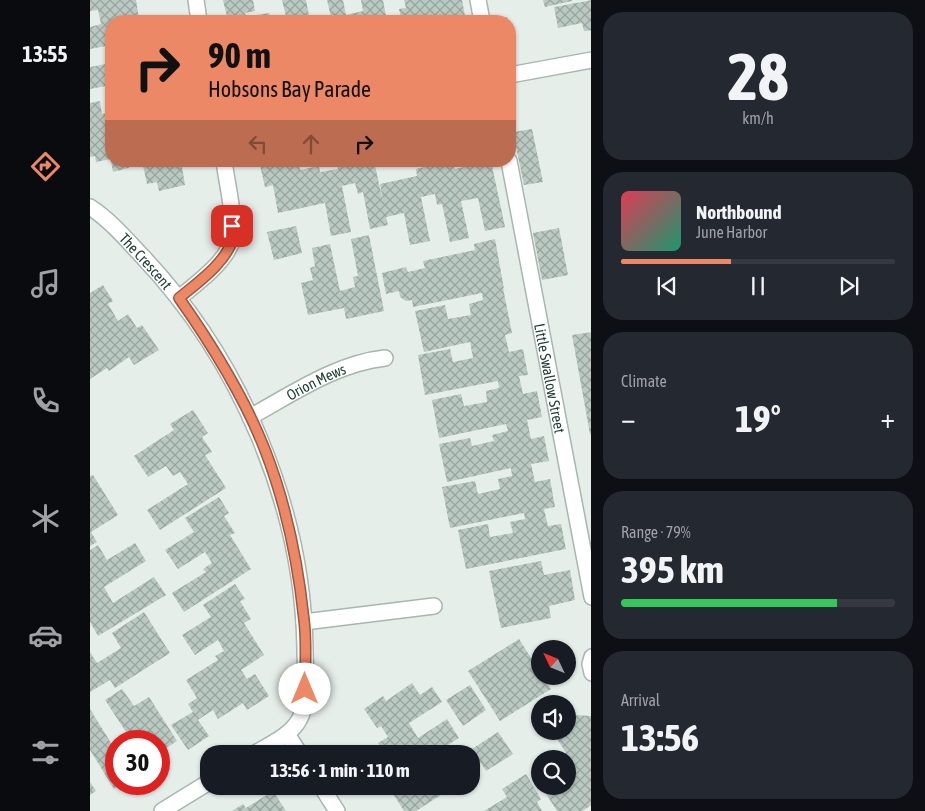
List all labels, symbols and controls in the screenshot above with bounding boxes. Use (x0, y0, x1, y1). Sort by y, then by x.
icon: right (125, 35, 190, 100)
text: 90 m (208, 35, 271, 75)
text: 28 (727, 39, 789, 114)
text: 13:55 (22, 41, 68, 67)
text: Hobsons Bay Parade (208, 76, 371, 102)
text: km/h (742, 109, 774, 127)
icon: left (244, 130, 272, 158)
icon: ahead (297, 130, 325, 158)
icon: right (350, 130, 378, 158)
icon: directions (28, 149, 63, 184)
text: Northbound (696, 201, 782, 223)
pin (211, 205, 253, 247)
icon: arrive (218, 212, 246, 240)
text: June Harbor (696, 223, 767, 241)
street label: The Crescent (116, 229, 176, 292)
icon: music (28, 266, 63, 301)
icon: previous (653, 272, 681, 300)
icon: pause (744, 272, 772, 300)
icon: next (835, 272, 863, 300)
street label: Little Swallow Street (532, 322, 569, 434)
street label: Orion Mews (283, 360, 348, 403)
text: Climate (621, 372, 667, 390)
icon: phone (28, 383, 63, 418)
text: 19° (735, 397, 781, 440)
text: − (621, 402, 636, 434)
text: + (880, 402, 895, 434)
icon: climate (28, 501, 63, 536)
text: Range · 79% (621, 523, 691, 541)
text: 395 km (621, 548, 724, 591)
icon: car (28, 618, 63, 653)
north arrow (531, 640, 576, 685)
map controls (531, 640, 576, 795)
position arrow (278, 662, 330, 714)
text: Arrival (621, 691, 660, 709)
button: sound (531, 695, 576, 740)
text: 13:56 (621, 716, 699, 759)
speed limit sign: 30 (105, 730, 170, 795)
icon: filters (28, 735, 63, 770)
button: search (531, 750, 576, 795)
text: 13:56 · 1 min · 110 m (270, 759, 410, 781)

